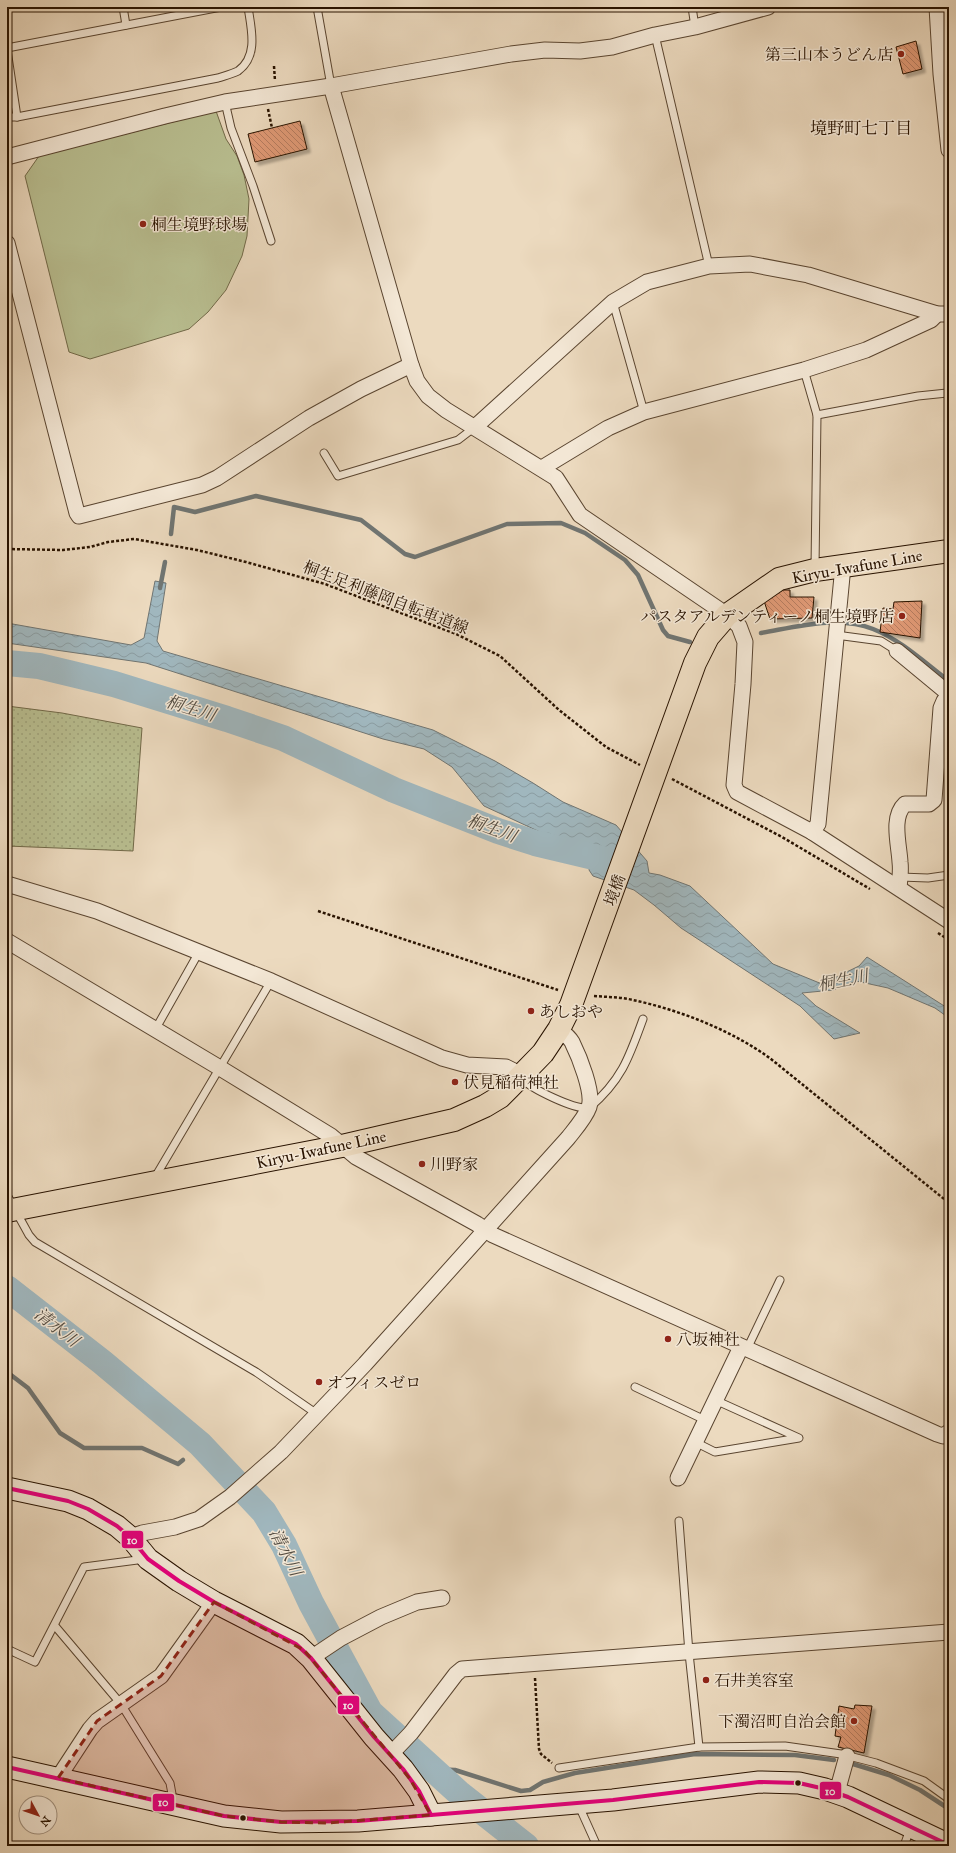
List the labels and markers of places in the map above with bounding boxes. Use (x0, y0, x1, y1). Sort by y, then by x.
place label: 第三山本うどん店 (765, 45, 893, 64)
marker: 第三山本うどん店 (896, 49, 906, 59)
place label: 桐生境野球場 (151, 215, 247, 234)
marker: 桐生境野球場 (138, 219, 148, 229)
place label: パスタアルデンティーノ桐生境野店 (641, 607, 894, 626)
marker: パスタアルデンティーノ桐生境野店 (897, 611, 907, 621)
place label: あしおや (539, 1002, 603, 1021)
marker: あしおや (526, 1006, 536, 1016)
place label: 伏見稲荷神社 (463, 1073, 559, 1092)
marker: 伏見稲荷神社 (450, 1077, 460, 1087)
place label: 川野家 (430, 1155, 478, 1174)
marker: 川野家 (417, 1159, 427, 1169)
place label: 八坂神社 (676, 1330, 740, 1349)
marker: 八坂神社 (663, 1334, 673, 1344)
place label: オフィスゼロ (327, 1373, 421, 1392)
marker: オフィスゼロ (314, 1377, 324, 1387)
place label: 石井美容室 (714, 1671, 794, 1690)
marker: 石井美容室 (701, 1675, 711, 1685)
place label: 下濁沼町自治会館 (718, 1712, 846, 1731)
marker: 下濁沼町自治会館 (849, 1716, 859, 1726)
unlabelled marker (793, 1778, 803, 1788)
unlabelled marker (238, 1813, 248, 1823)

